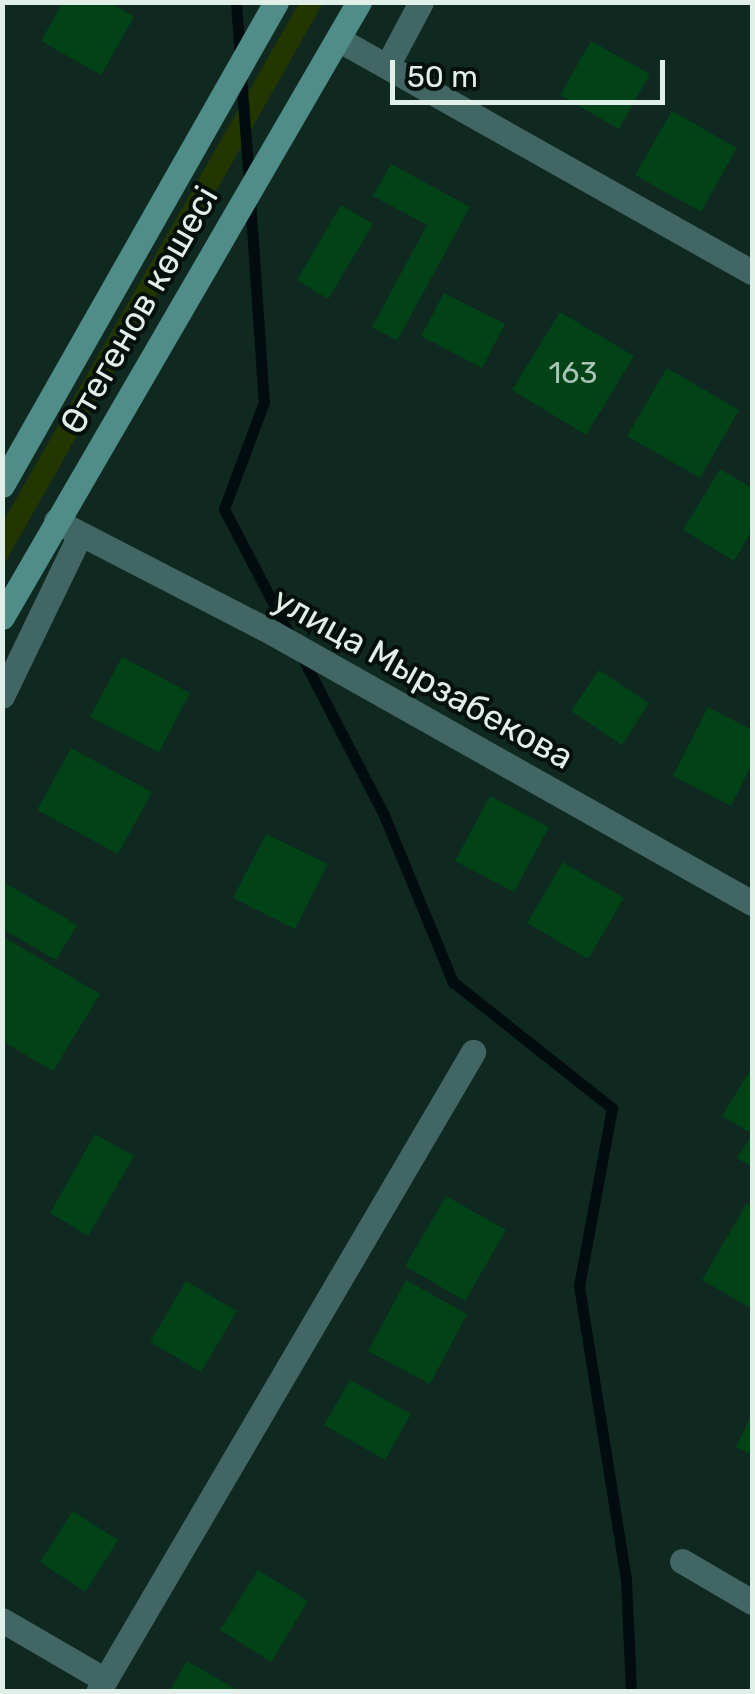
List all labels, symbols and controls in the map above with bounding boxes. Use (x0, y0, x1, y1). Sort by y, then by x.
scale bar (395, 40, 670, 102)
text: 50 m (407, 59, 478, 95)
street label: Өтегенов көшесі (51, 179, 227, 441)
house number: 163 (549, 355, 597, 391)
street label: улица Мырзабекова (266, 578, 580, 778)

